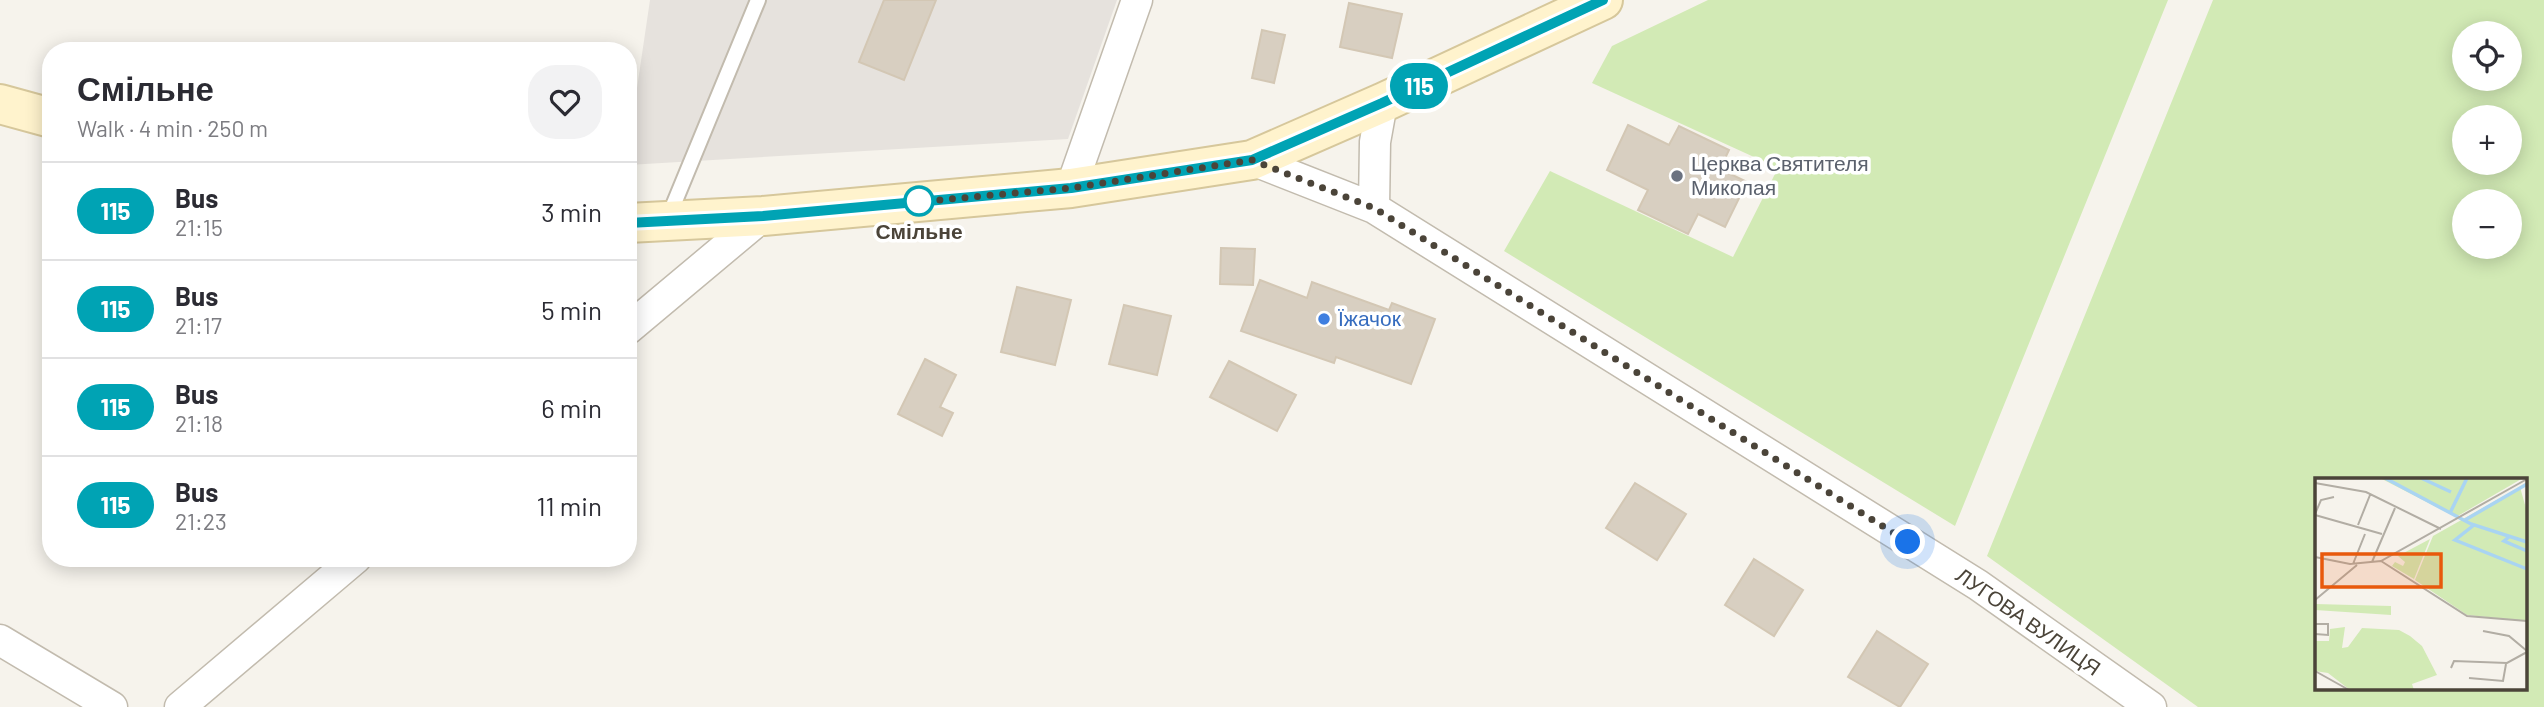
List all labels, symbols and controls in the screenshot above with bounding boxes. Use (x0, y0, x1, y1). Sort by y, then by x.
map controls (2452, 21, 2522, 259)
button: locate (2452, 21, 2522, 91)
line badge: 115 (1379, 63, 1459, 109)
button: heart (528, 65, 602, 139)
text: Смільне (77, 68, 214, 108)
text: 115 (1404, 71, 1434, 100)
button: + (2452, 105, 2522, 175)
text: Walk · 4 min · 250 m (77, 114, 268, 142)
place label: Церква Святителя Миколая (1691, 150, 1869, 199)
marker: Церква Святителя Миколая (1669, 168, 1685, 184)
text: Bus (175, 182, 218, 213)
marker: Смільне (904, 186, 934, 216)
button: − (2452, 189, 2522, 259)
text: 115 (100, 196, 131, 225)
text: 3 min (541, 196, 602, 227)
text: 21:15 (175, 213, 223, 241)
place label: Смільне (875, 218, 963, 243)
text: Bus (175, 280, 218, 311)
text: 115 (100, 294, 131, 323)
text: 5 min (541, 294, 602, 325)
place label: Їжачок (1338, 305, 1402, 330)
text: 21:17 (175, 311, 222, 339)
marker: Їжачок (1316, 311, 1332, 327)
text: Bus (175, 378, 218, 409)
text: 115 (100, 392, 131, 421)
text: 6 min (541, 392, 602, 423)
text: 21:18 (175, 409, 223, 437)
text: Bus (175, 476, 218, 507)
inset map (2315, 478, 2526, 690)
text: 115 (100, 490, 131, 519)
text: 11 min (536, 490, 602, 521)
text: 21:23 (175, 507, 227, 535)
your location (1890, 524, 1925, 559)
street label: ЛУГОВА ВУЛИЦЯ (1952, 562, 2106, 680)

